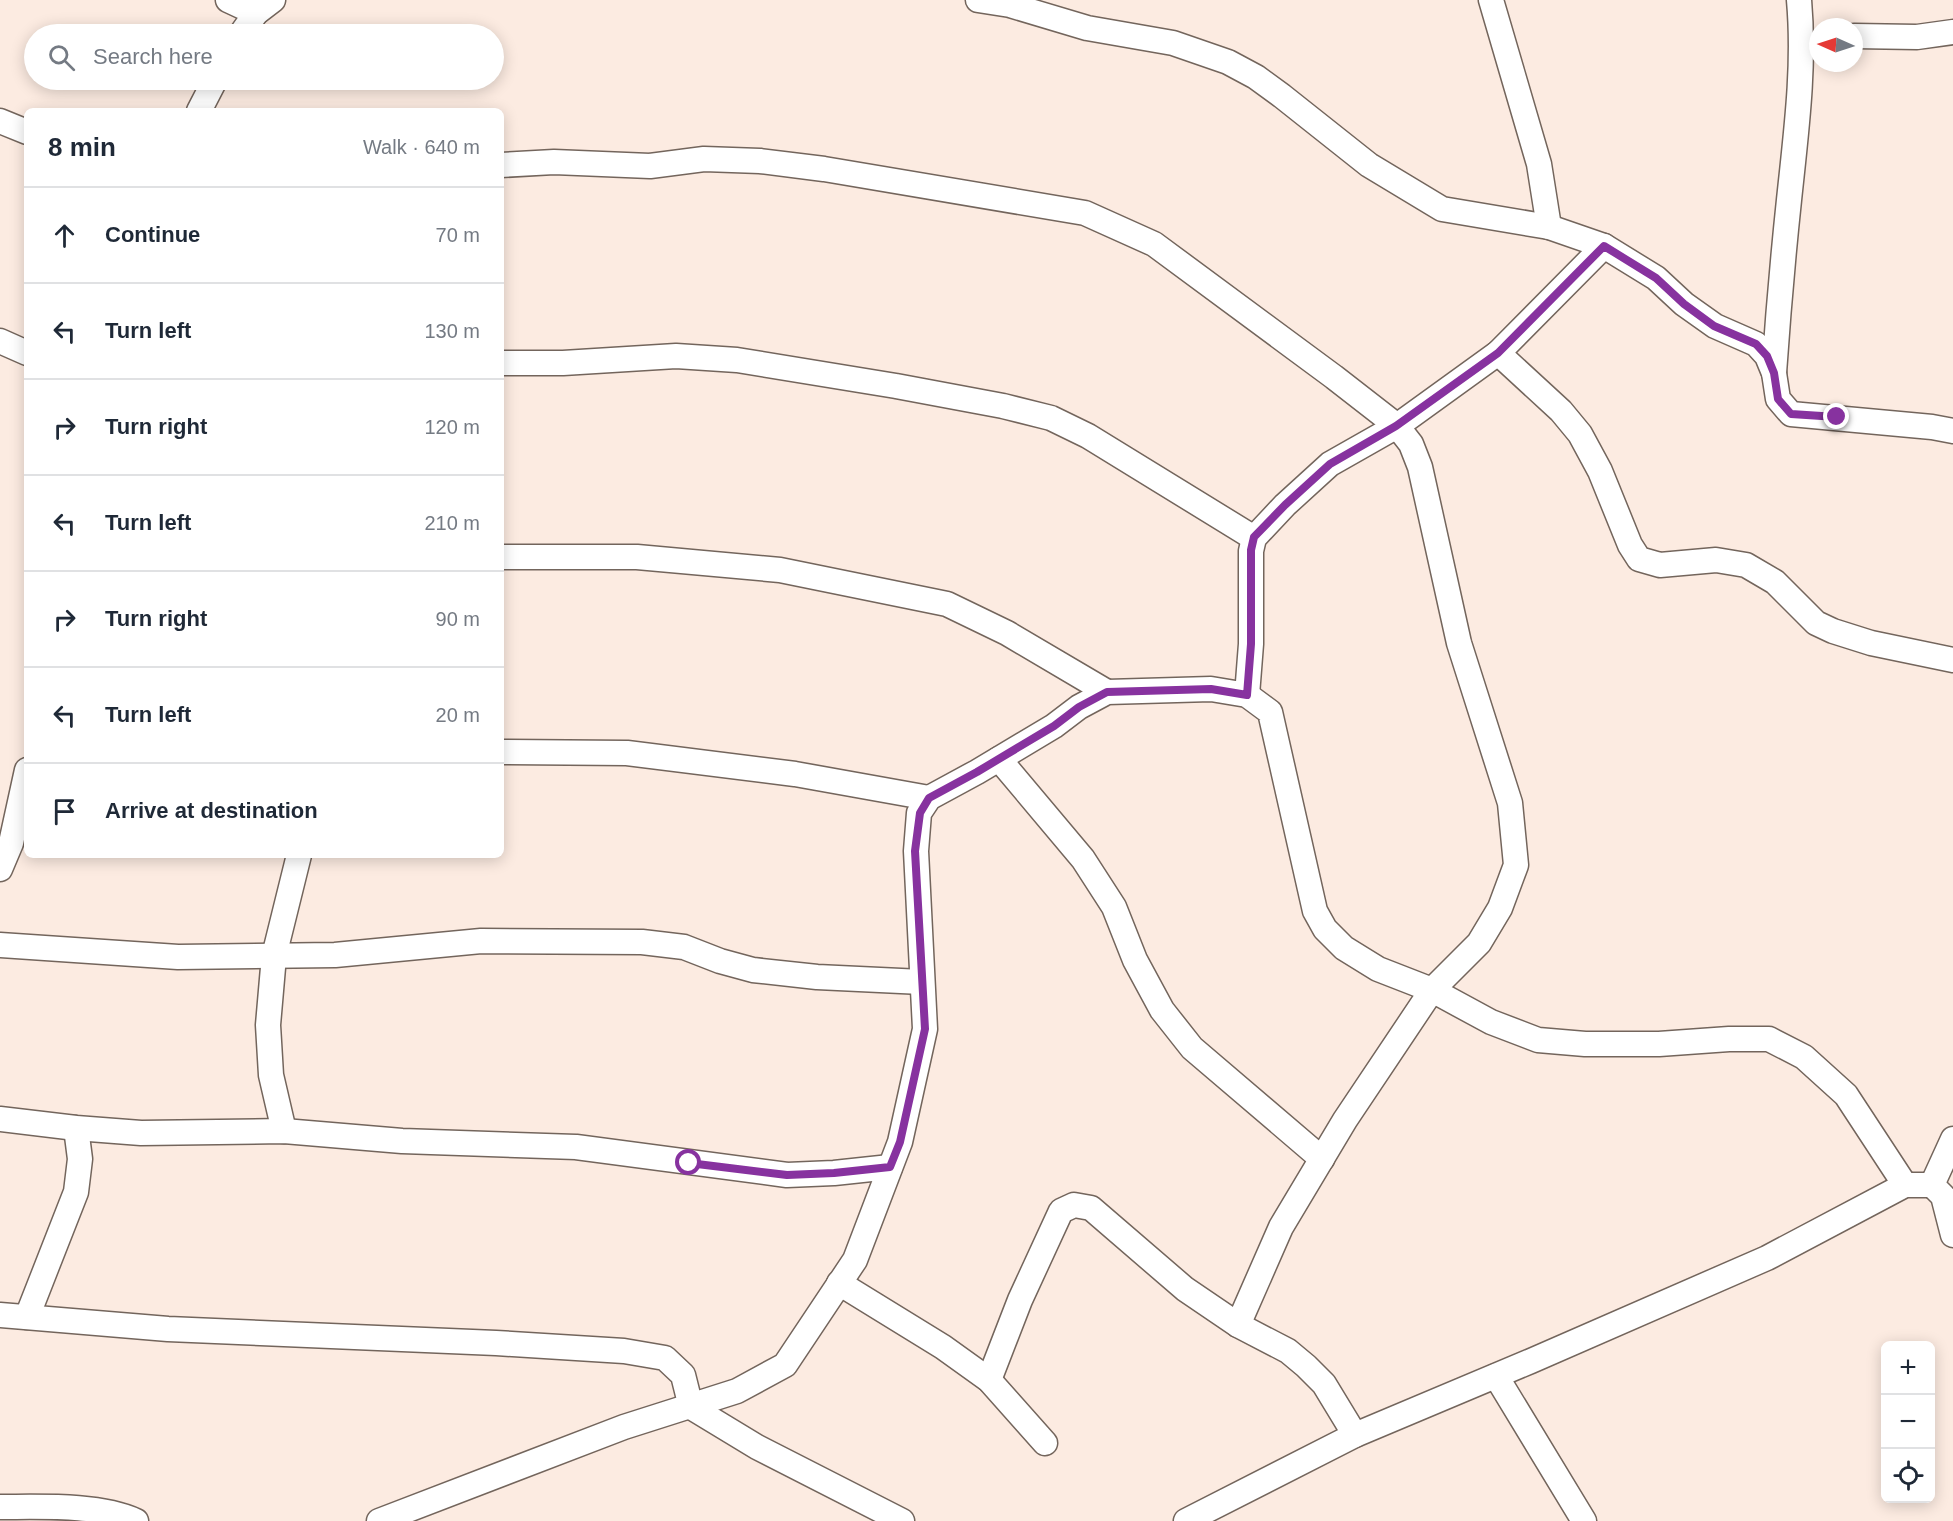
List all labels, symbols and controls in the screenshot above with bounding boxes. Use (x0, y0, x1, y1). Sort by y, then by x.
north arrow (1809, 18, 1863, 72)
search box (24, 24, 504, 90)
icon: search (45, 41, 78, 74)
text: Search here (93, 44, 213, 69)
text: 8 min (48, 132, 116, 162)
text: Walk · 640 m (363, 136, 480, 158)
icon: ahead (48, 219, 81, 252)
text: Continue (105, 222, 200, 247)
text: 70 m (436, 224, 480, 246)
icon: left (48, 315, 81, 348)
text: Turn left (105, 318, 191, 343)
text: 130 m (424, 320, 480, 342)
route end (1823, 403, 1849, 429)
icon: right (48, 411, 81, 444)
text: Turn right (105, 414, 207, 439)
text: 120 m (424, 416, 480, 438)
icon: left (48, 507, 81, 540)
text: Turn left (105, 510, 191, 535)
text: 210 m (424, 512, 480, 534)
icon: right (48, 603, 81, 636)
text: Turn right (105, 606, 207, 631)
text: 90 m (436, 608, 480, 630)
icon: left (48, 699, 81, 732)
text: Turn left (105, 702, 191, 727)
text: 20 m (436, 704, 480, 726)
icon: arrive (48, 795, 81, 828)
text: Arrive at destination (105, 798, 318, 823)
route start (675, 1149, 701, 1175)
map controls (1881, 1341, 1935, 1503)
button: + (1881, 1341, 1935, 1395)
button: − (1881, 1395, 1935, 1449)
button: locate (1881, 1449, 1935, 1503)

